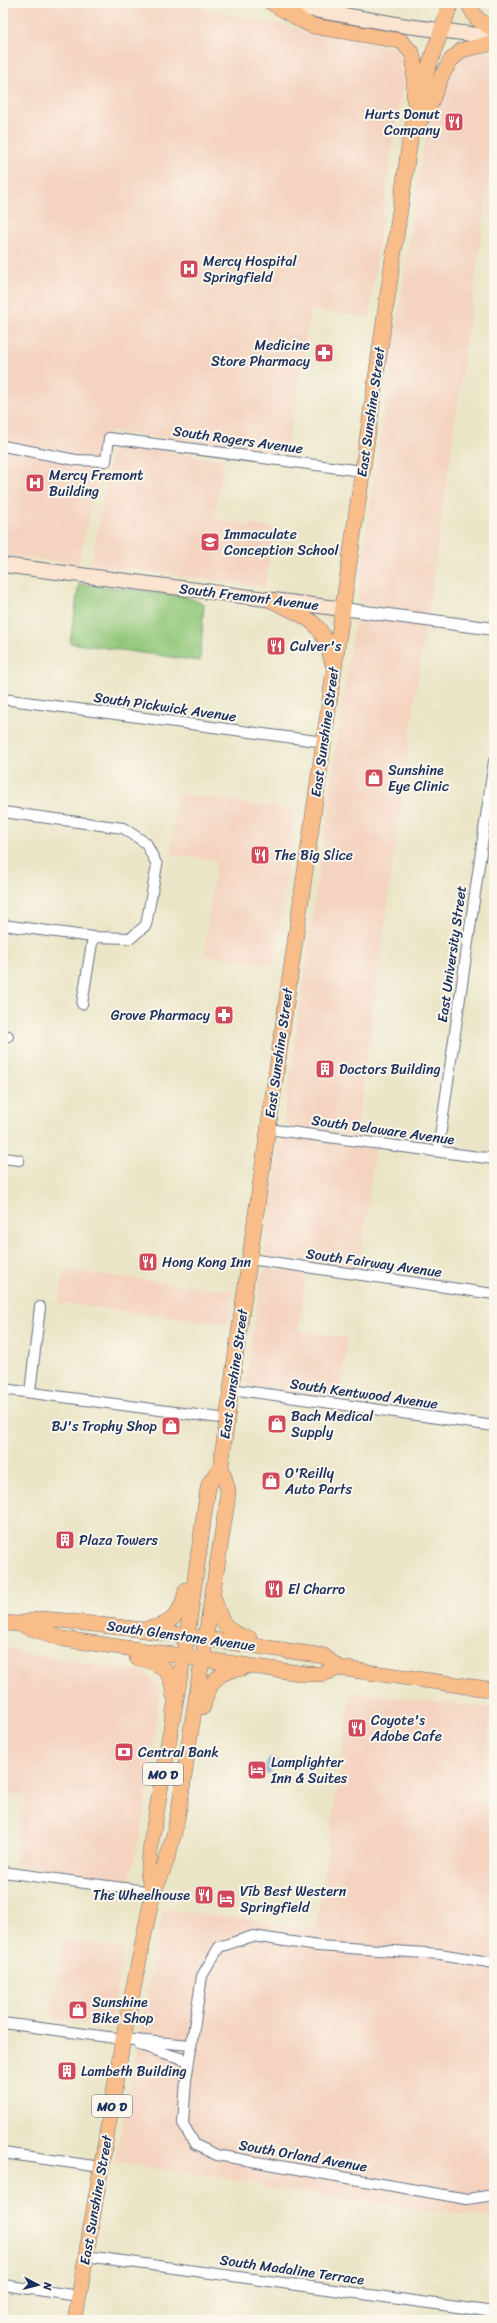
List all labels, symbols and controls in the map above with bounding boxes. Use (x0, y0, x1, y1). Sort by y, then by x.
place label: Hurts Donut Company (365, 102, 441, 143)
restaurant icon: Hurts Donut Company (443, 111, 465, 133)
place label: Mercy Hospital Springfield (203, 249, 298, 290)
hospital icon: Mercy Hospital Springfield (178, 258, 200, 280)
place label: Medicine Store Pharmacy (211, 333, 311, 374)
pharmacy icon: Medicine Store Pharmacy (313, 342, 335, 364)
street label: East Sunshine Street (349, 344, 393, 479)
street label: South Rogers Avenue (171, 418, 305, 462)
place label: Mercy Fremont Building (49, 463, 143, 504)
hospital icon: Mercy Fremont Building (24, 472, 46, 494)
place label: Immaculate Conception School (223, 522, 339, 563)
school or university icon: Immaculate Conception School (199, 531, 221, 553)
street label: South Fremont Avenue (178, 576, 320, 618)
place label: Culver's (290, 634, 342, 659)
restaurant icon: Culver's (265, 635, 287, 657)
street label: East Sunshine Street (303, 664, 347, 799)
street label: South Pickwick Avenue (92, 685, 238, 729)
place label: Sunshine Eye Clinic (388, 758, 449, 799)
shop icon: Sunshine Eye Clinic (363, 767, 385, 789)
place label: The Big Slice (274, 843, 353, 868)
restaurant icon: The Big Slice (249, 844, 271, 866)
street label: East University Street (430, 884, 474, 1024)
street label: East Sunshine Street (257, 985, 301, 1120)
place label: Grove Pharmacy (111, 1003, 211, 1028)
pharmacy icon: Grove Pharmacy (213, 1004, 235, 1026)
place label: Doctors Building (339, 1057, 441, 1082)
building icon: Doctors Building (314, 1058, 336, 1080)
street label: South Delaware Avenue (310, 1108, 456, 1152)
street label: South Fairway Avenue (304, 1241, 444, 1285)
place label: Hong Kong Inn (162, 1250, 251, 1275)
restaurant icon: Hong Kong Inn (137, 1251, 159, 1273)
street label: East Sunshine Street (212, 1306, 256, 1441)
street label: South Kentwood Avenue (288, 1371, 440, 1417)
place label: Bach Medical Supply (291, 1404, 374, 1445)
shop icon: Bach Medical Supply (266, 1413, 288, 1435)
place label: BJ's Trophy Shop (51, 1414, 158, 1439)
shop icon: BJ's Trophy Shop (160, 1415, 182, 1437)
place label: O'Reilly Auto Parts (284, 1461, 352, 1502)
shop icon: O'Reilly Auto Parts (260, 1470, 282, 1492)
place label: Plaza Towers (79, 1528, 159, 1553)
building icon: Plaza Towers (54, 1529, 76, 1551)
place label: El Charro (288, 1577, 345, 1602)
restaurant icon: El Charro (263, 1578, 285, 1600)
street label: South Glenstone Avenue (105, 1613, 257, 1659)
place label: Coyote's Adobe Cafe (370, 1708, 442, 1749)
restaurant icon: Coyote's Adobe Cafe (346, 1717, 368, 1739)
place label: Central Bank (138, 1740, 219, 1765)
bank icon: Central Bank (113, 1741, 135, 1763)
place label: Lamplighter Inn & Suites (270, 1750, 348, 1791)
hotel icon: Lamplighter Inn & Suites (246, 1759, 268, 1781)
road number: MO D (143, 1763, 183, 1785)
place label: Vīb Best Western Springfield (240, 1879, 347, 1920)
place label: The Wheelhouse (93, 1883, 190, 1908)
restaurant icon: The Wheelhouse (193, 1884, 215, 1906)
hotel icon: Vīb Best Western Springfield (215, 1888, 237, 1910)
place label: Sunshine Bike Shop (92, 1990, 154, 2031)
shop icon: Sunshine Bike Shop (67, 1999, 89, 2021)
place label: Lambeth Building (81, 2059, 187, 2084)
building icon: Lambeth Building (56, 2060, 78, 2082)
road number: MO D (92, 2095, 132, 2117)
street label: East Sunshine Street (72, 2132, 120, 2267)
street label: South Orland Avenue (237, 2132, 369, 2180)
street label: South Madaline Terrace (218, 2247, 366, 2293)
north arrow (18, 2265, 58, 2305)
text: N (37, 2280, 57, 2291)

